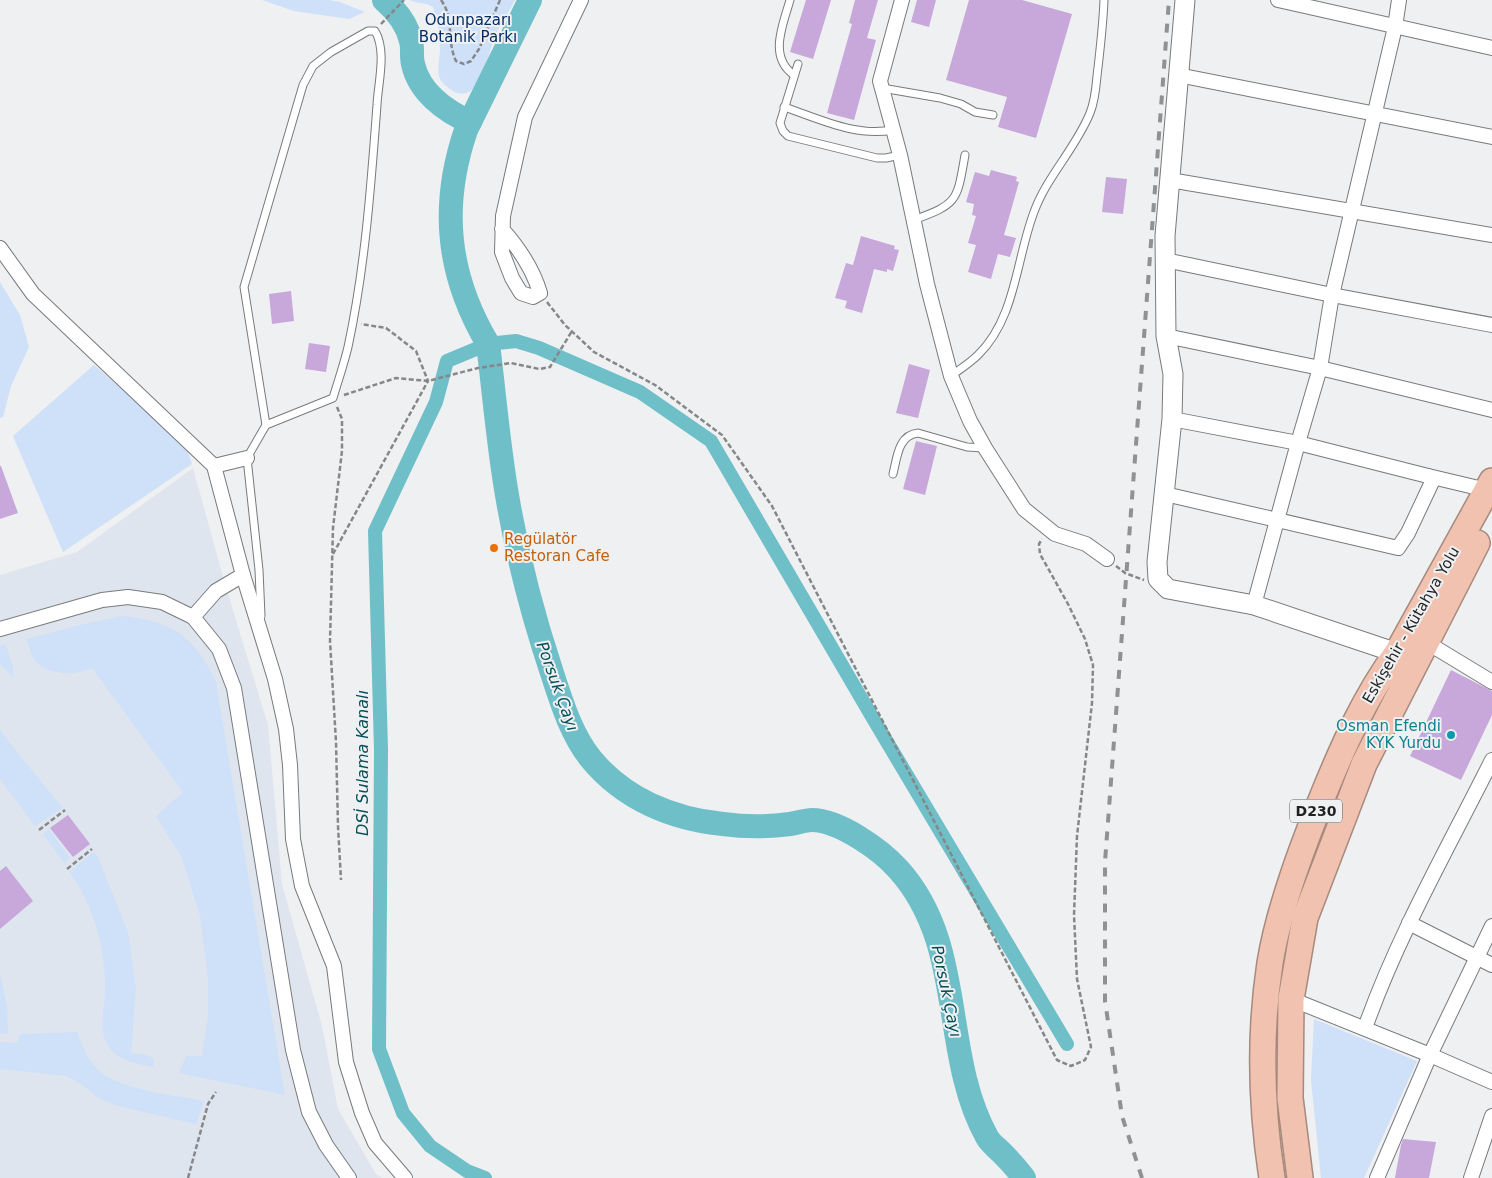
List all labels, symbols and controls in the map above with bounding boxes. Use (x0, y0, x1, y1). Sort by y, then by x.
park label: Odunpazarı Botanik Parkı (419, 11, 517, 46)
place label: Regülatör Restoran Cafe (504, 530, 610, 565)
marker: Regülatör Restoran Cafe (488, 542, 500, 554)
street label: Eskişehir - Kütahya Yolu (1359, 543, 1463, 707)
water label: Porsuk Çayı (533, 639, 582, 733)
water label: DSİ Sulama Kanalı (353, 690, 372, 836)
place label: Osman Efendi KYK Yurdu (1336, 717, 1441, 752)
marker: Osman Efendi KYK Yurdu (1445, 729, 1457, 741)
road number: D230 (1290, 799, 1342, 822)
water label: Porsuk Çayı (927, 943, 966, 1039)

